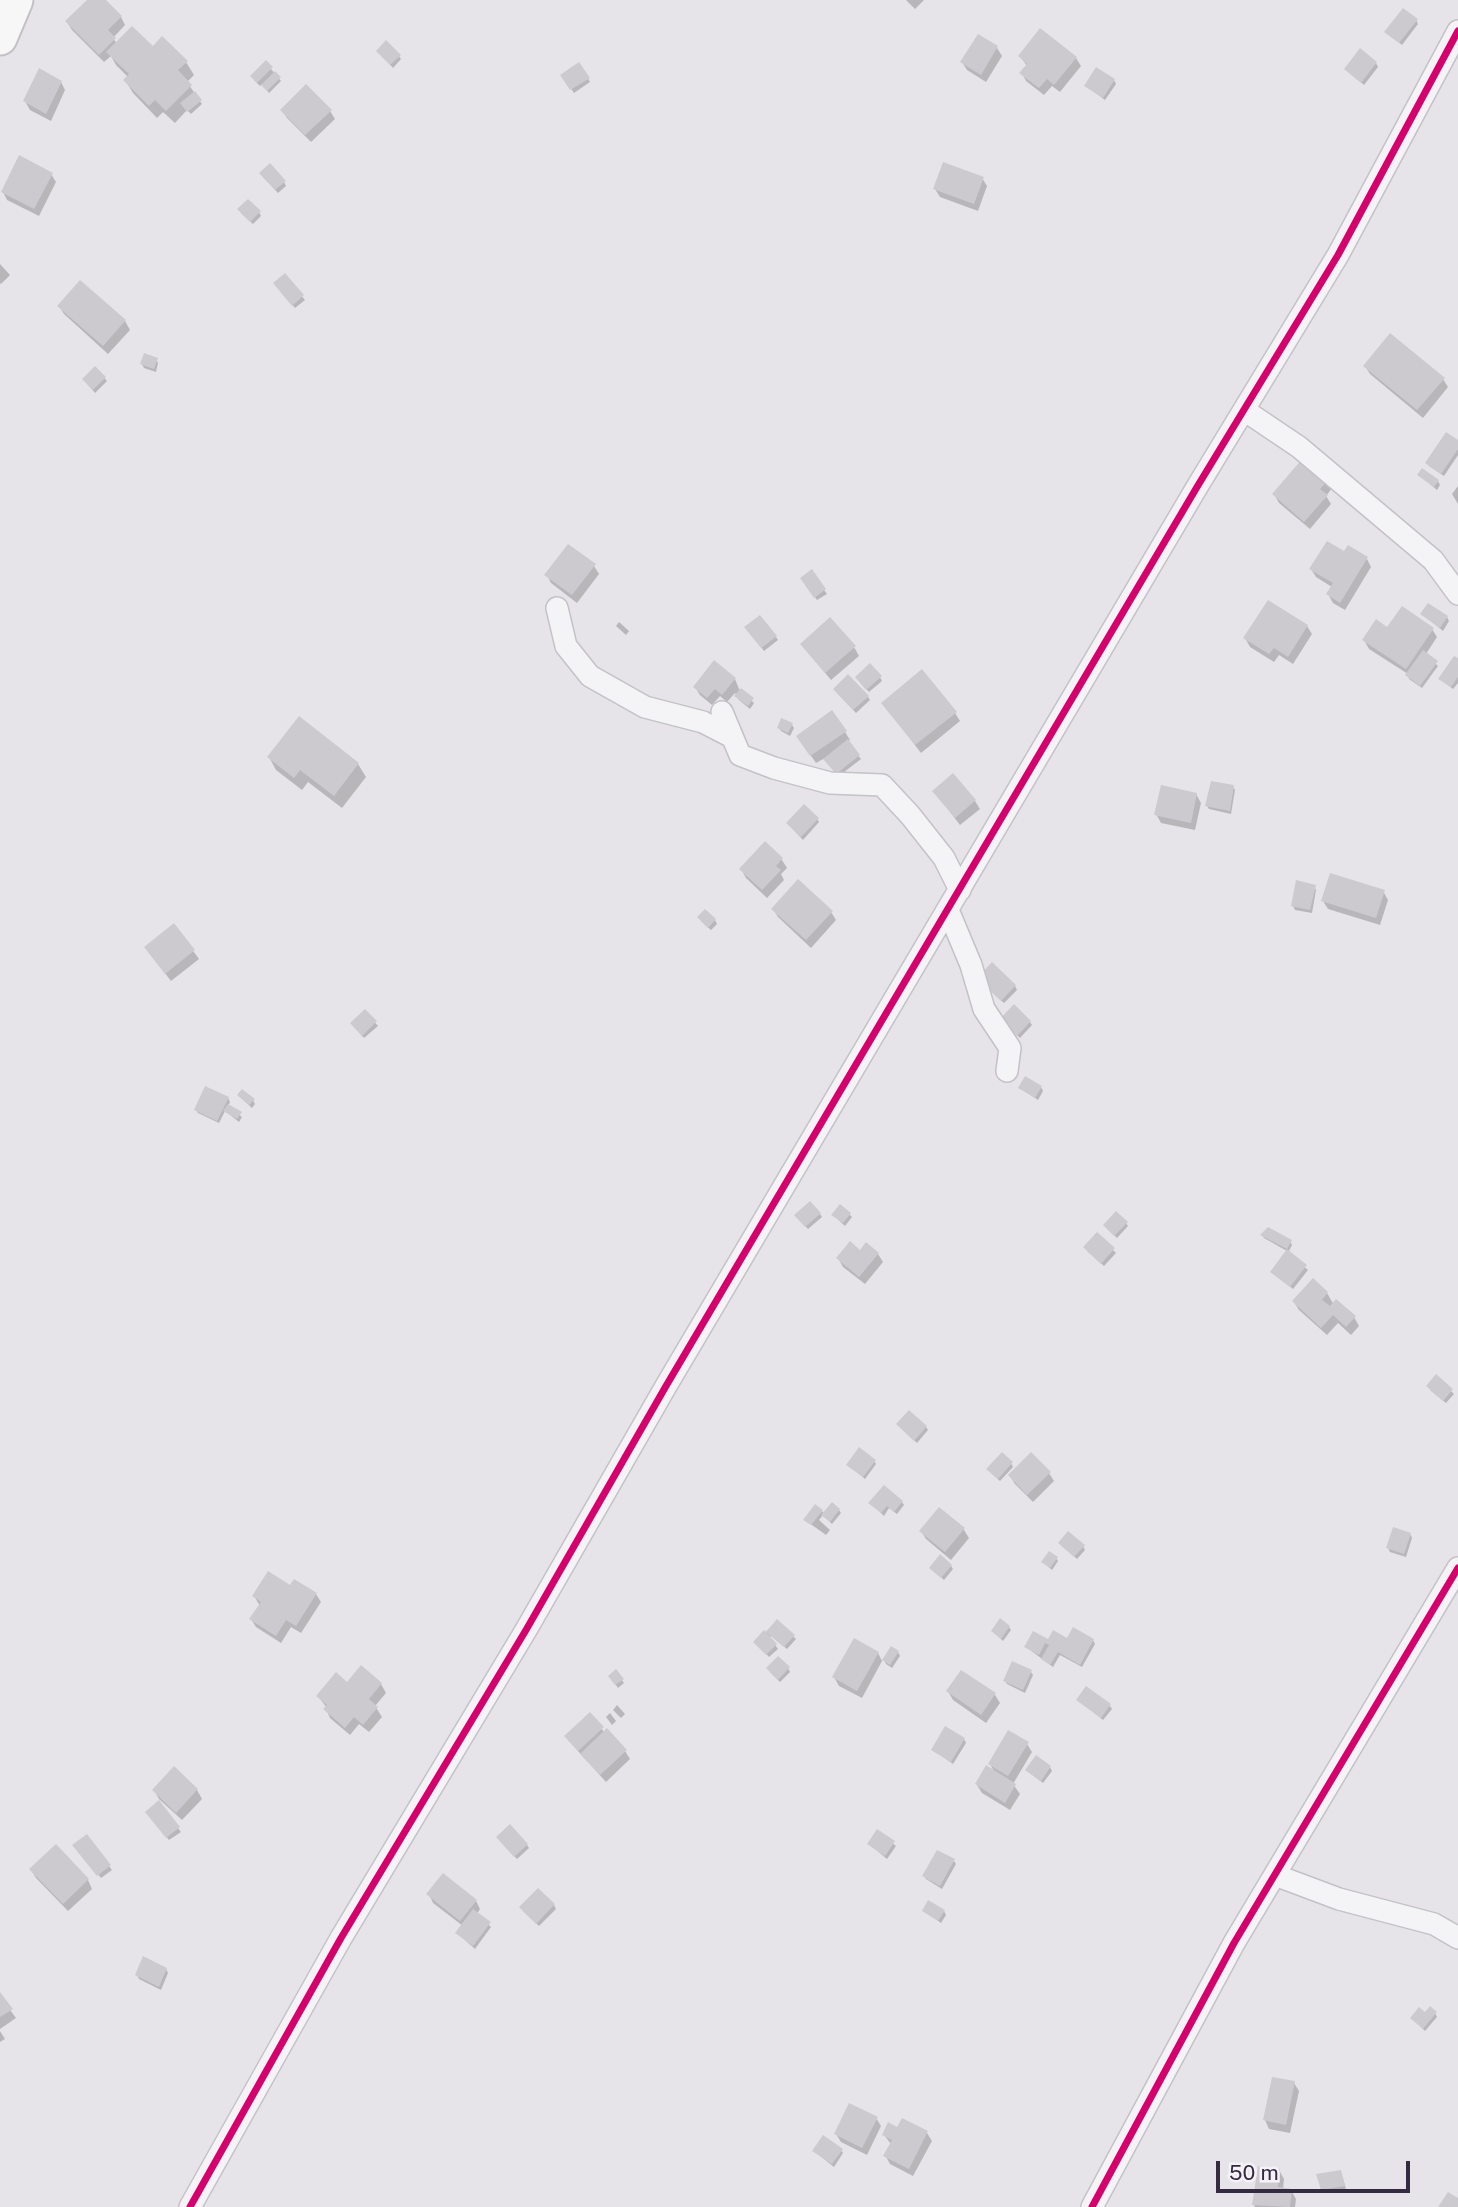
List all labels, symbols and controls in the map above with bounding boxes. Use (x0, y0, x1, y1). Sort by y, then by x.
scale bar (1220, 2148, 1414, 2192)
text: 50 m (1229, 2160, 1279, 2185)

